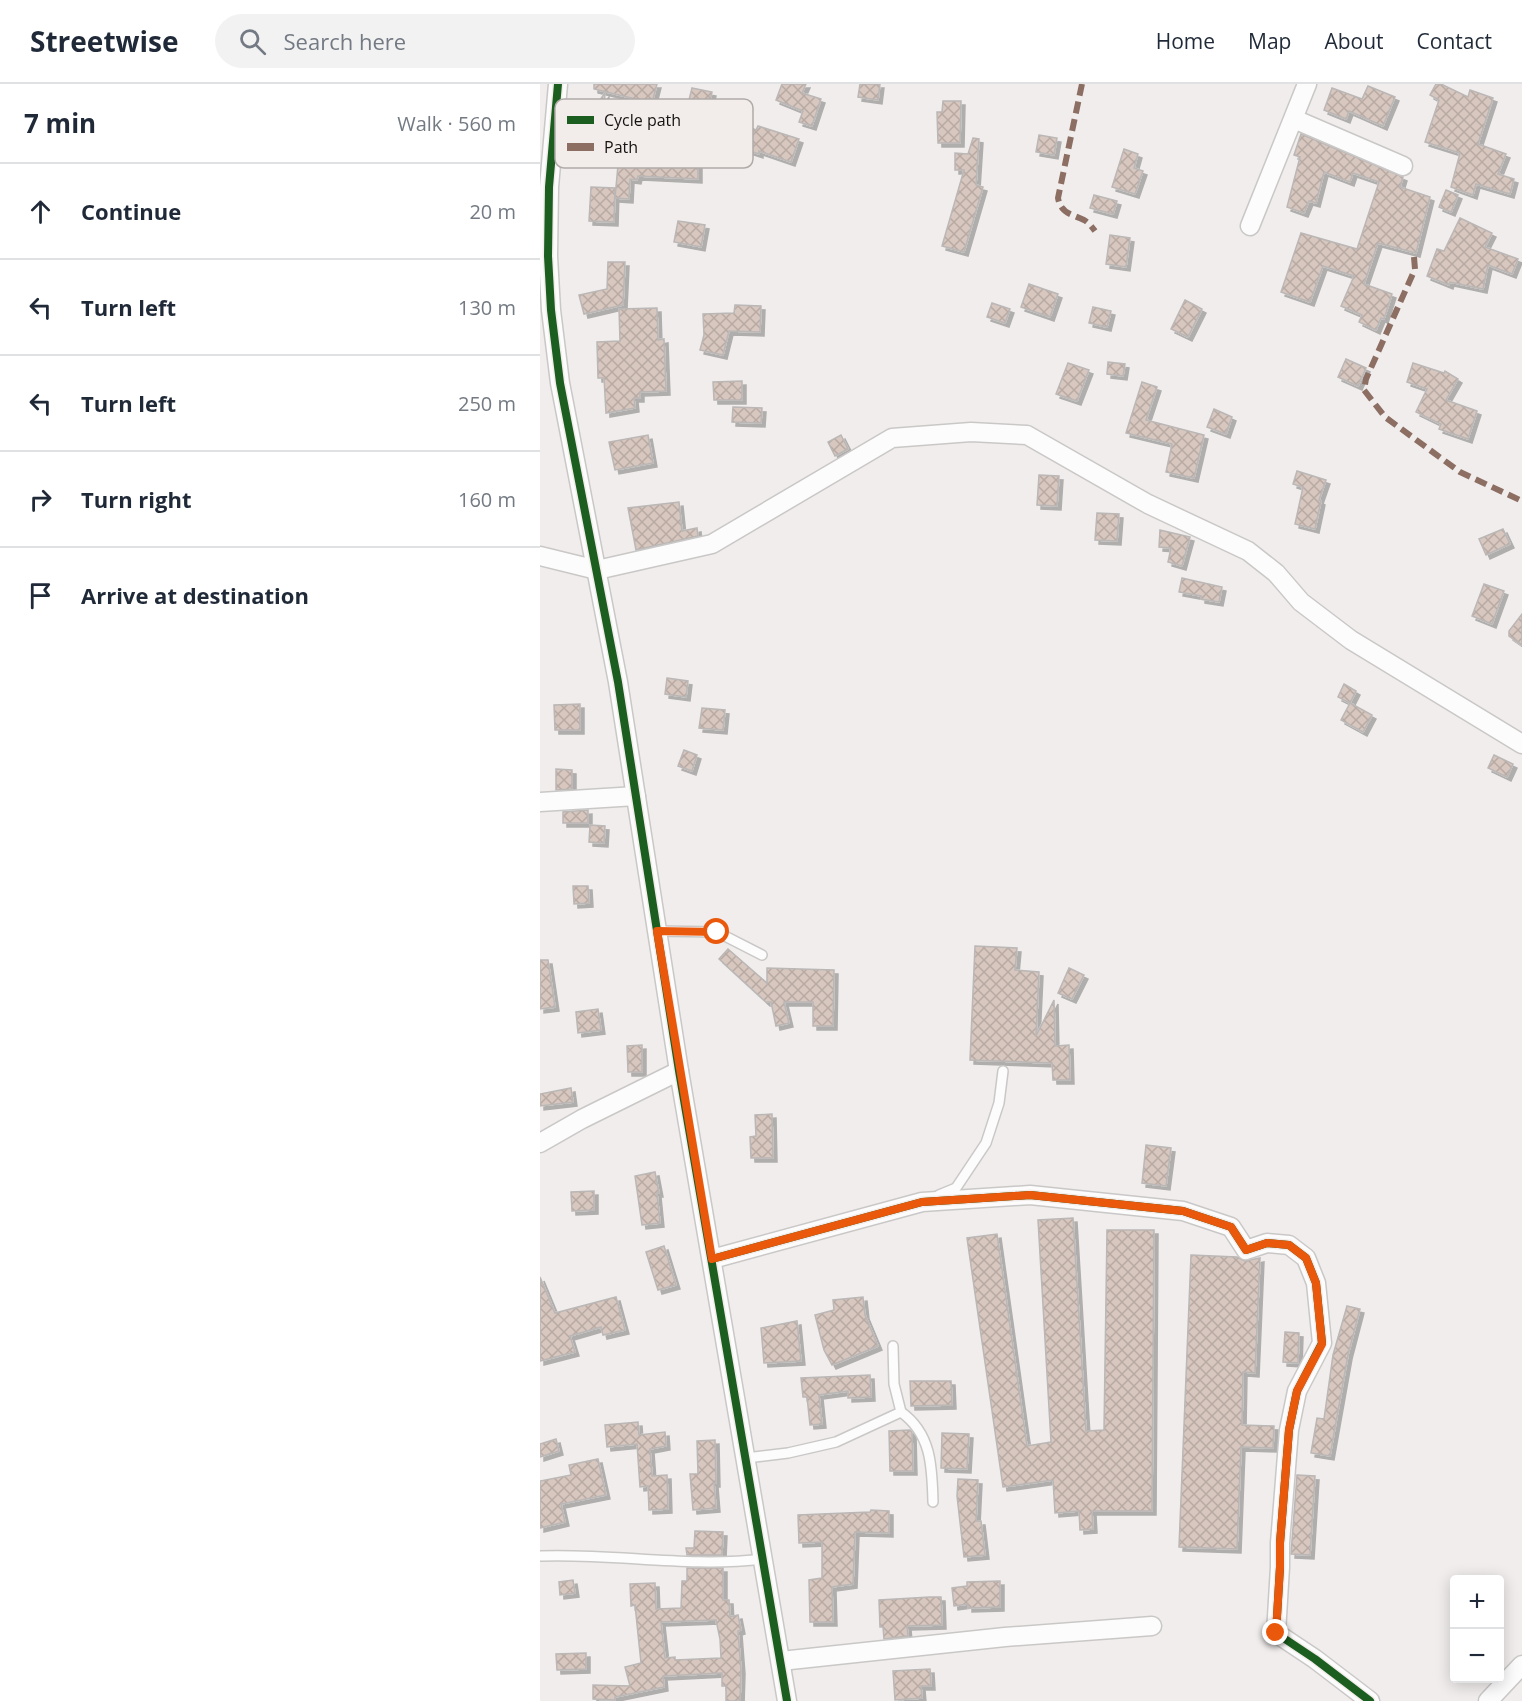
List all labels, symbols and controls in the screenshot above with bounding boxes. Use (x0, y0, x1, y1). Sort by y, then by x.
search box (215, 14, 635, 68)
text: Streetwise (30, 22, 179, 60)
icon: search (236, 25, 269, 58)
text: Search here (284, 26, 406, 56)
text: Home (1156, 27, 1215, 55)
text: Map (1248, 27, 1291, 55)
text: About (1324, 27, 1384, 55)
text: Contact (1417, 27, 1492, 55)
legend (555, 99, 753, 168)
text: 7 min (24, 105, 96, 141)
text: Cycle path (604, 109, 681, 131)
text: Walk · 560 m (397, 110, 516, 137)
text: Path (604, 136, 638, 158)
icon: ahead (24, 195, 57, 228)
text: Continue (81, 196, 181, 226)
text: 20 m (469, 198, 516, 225)
icon: left (24, 291, 57, 324)
text: Turn left (81, 292, 176, 322)
text: 130 m (458, 294, 516, 321)
icon: left (24, 387, 57, 420)
text: Turn left (81, 388, 176, 418)
text: 250 m (458, 390, 516, 417)
icon: right (24, 483, 57, 516)
text: Turn right (81, 484, 192, 514)
text: 160 m (458, 486, 516, 513)
icon: arrive (24, 579, 57, 612)
text: Arrive at destination (81, 580, 309, 610)
route start (703, 918, 729, 944)
map controls (1450, 1575, 1504, 1683)
button: + (1450, 1575, 1504, 1629)
route end (1262, 1619, 1288, 1645)
button: − (1450, 1629, 1504, 1683)

